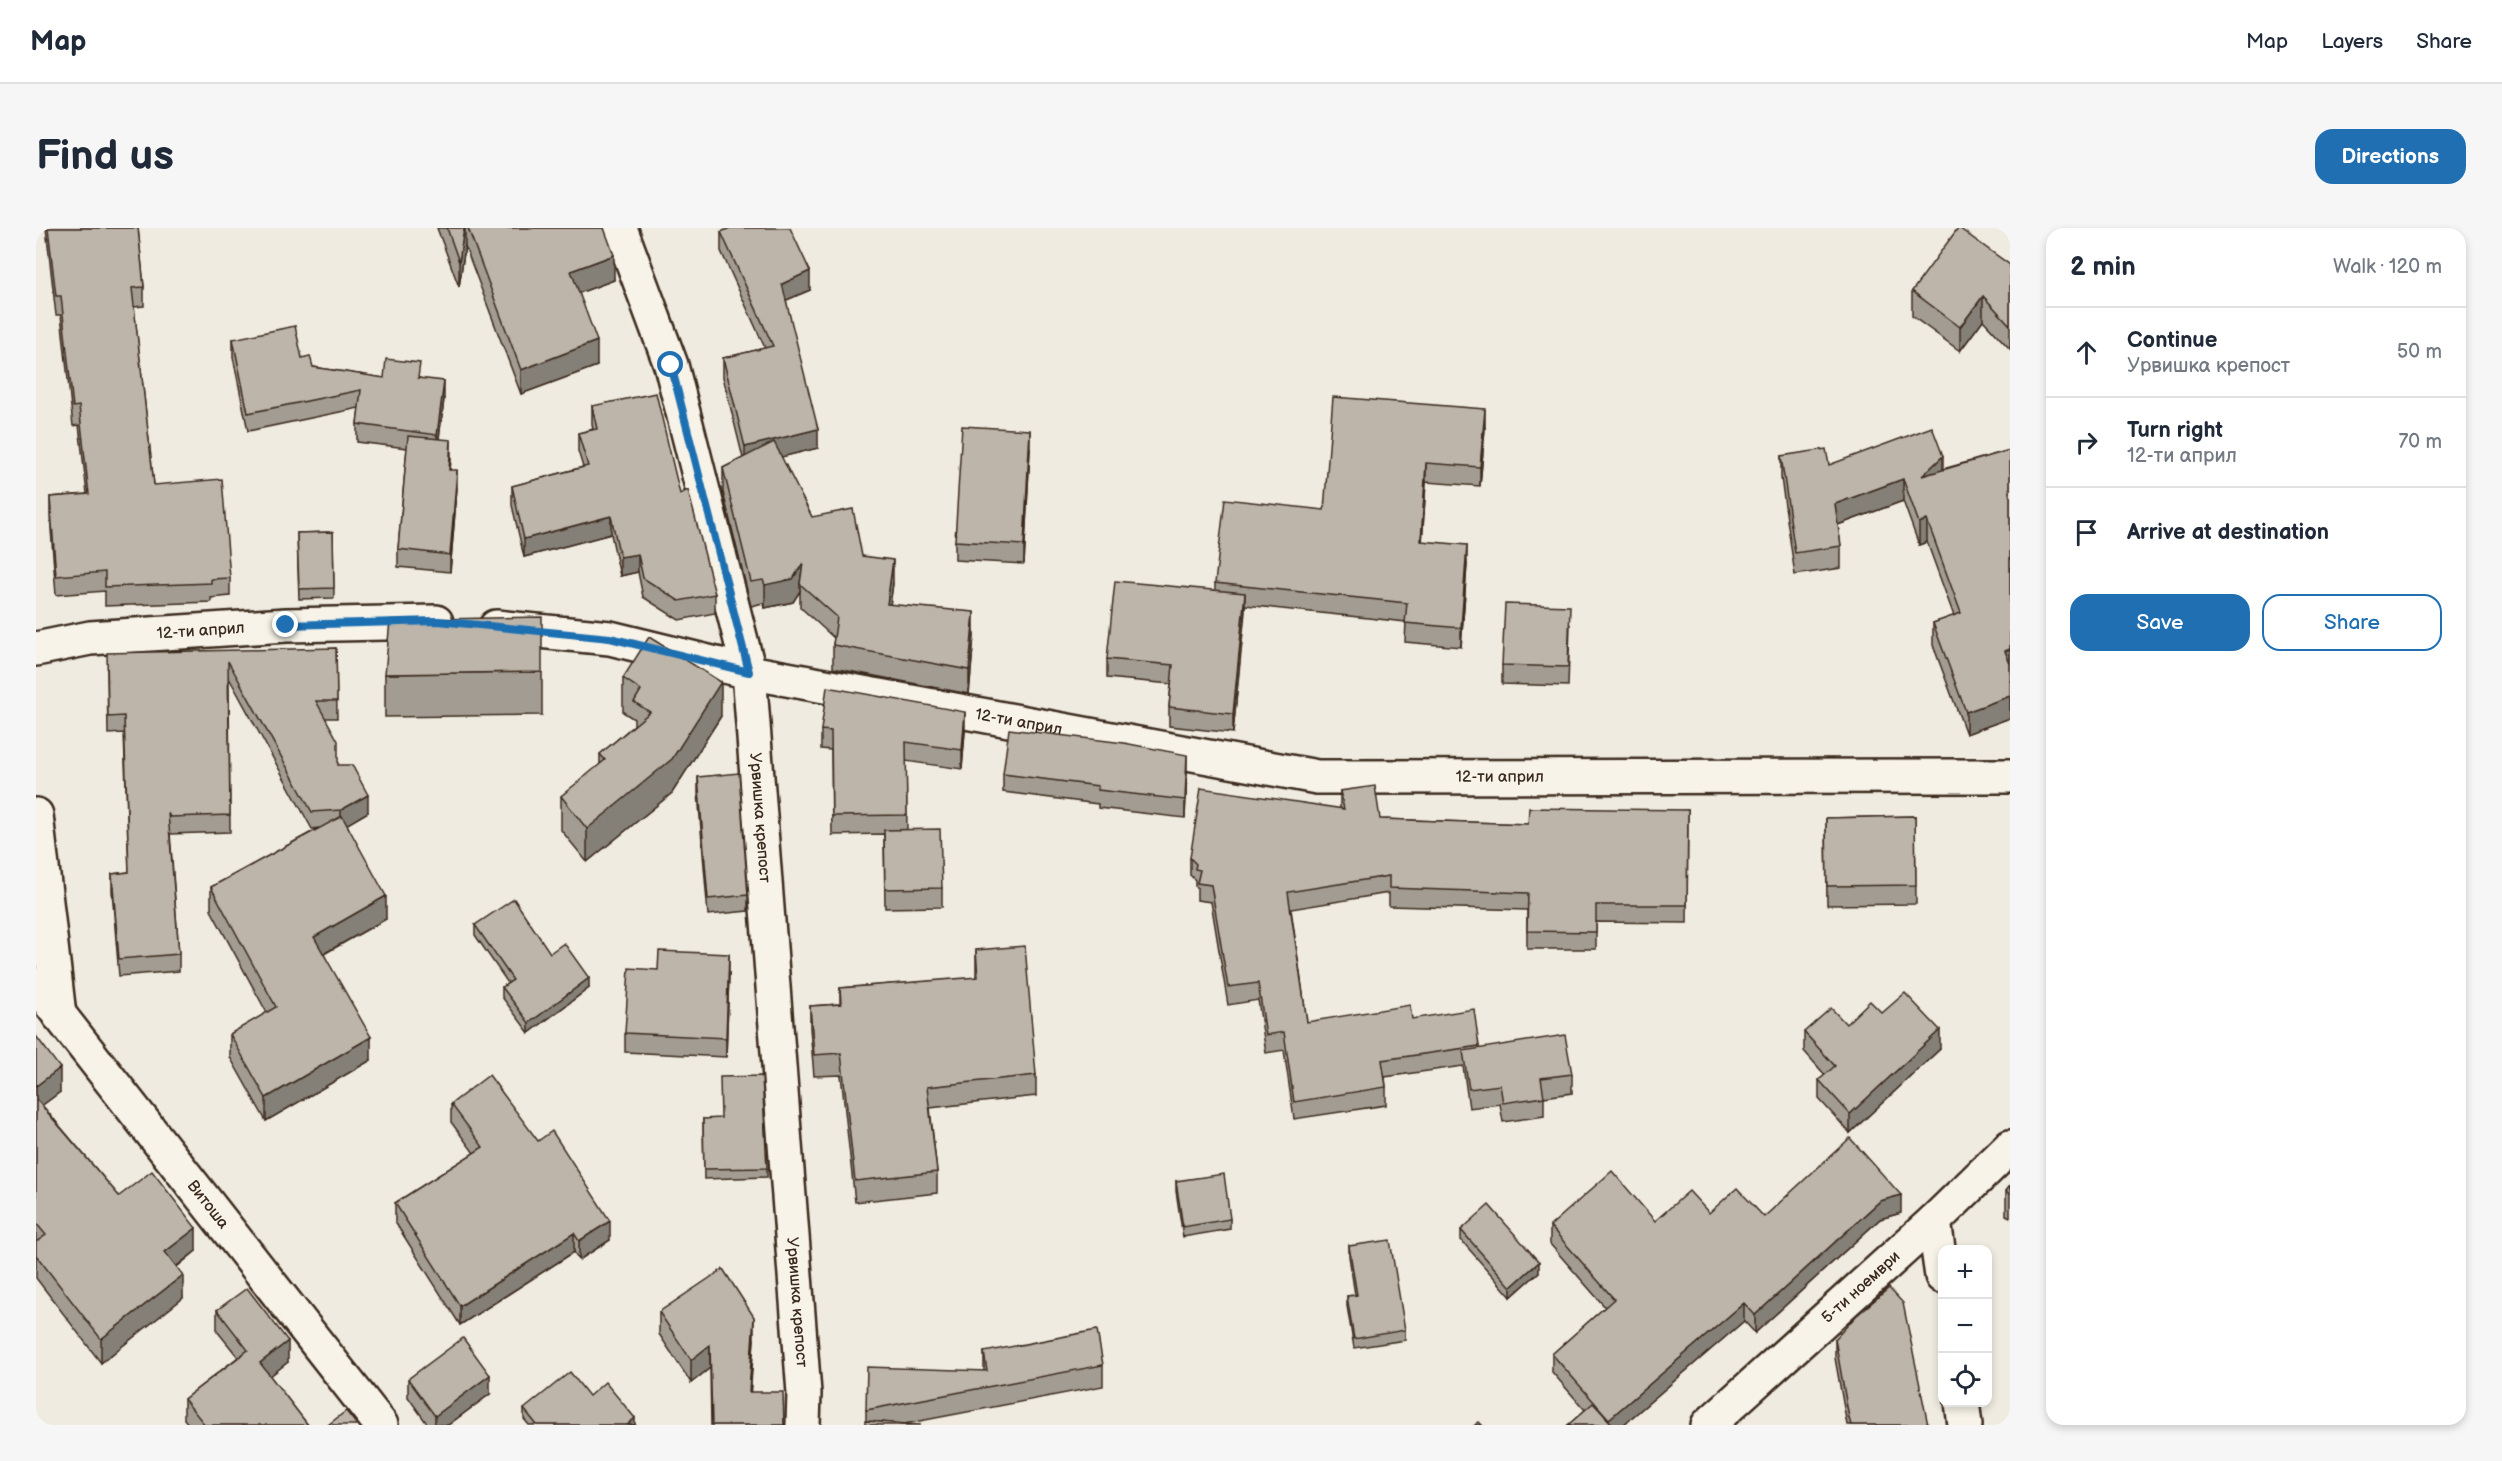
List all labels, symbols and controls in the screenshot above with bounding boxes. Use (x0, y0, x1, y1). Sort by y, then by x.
text: Map (30, 25, 86, 58)
text: Map (2246, 29, 2288, 54)
text: Layers (2321, 29, 2383, 54)
text: Share (2416, 29, 2472, 54)
button: Directions (2315, 129, 2466, 184)
text: Find us (36, 131, 174, 182)
text: 2 min (2070, 252, 2136, 283)
text: Walk · 120 m (2333, 255, 2442, 279)
text: Continue (2127, 327, 2217, 354)
icon: ahead (2070, 336, 2103, 369)
text: 50 m (2397, 340, 2442, 364)
route start (657, 351, 683, 377)
text: Урвишка крепост (2127, 354, 2290, 378)
text: Turn right (2127, 417, 2223, 444)
icon: right (2070, 426, 2103, 459)
text: 70 m (2398, 430, 2442, 454)
text: 12-ти април (2127, 444, 2237, 468)
icon: arrive (2070, 516, 2103, 549)
text: Arrive at destination (2127, 519, 2329, 546)
button: Save (2070, 594, 2250, 651)
button: Share (2262, 594, 2442, 651)
route end (272, 611, 298, 637)
street label: 12-ти април (156, 618, 245, 643)
street label: 12-ти април (974, 705, 1064, 739)
street label: Урвишка крепост (746, 752, 775, 884)
street label: 12-ти април (1456, 767, 1544, 786)
street label: Витоша (183, 1176, 233, 1233)
street label: Урвишка крепост (783, 1236, 812, 1369)
map controls (1938, 1245, 1992, 1407)
button: + (1938, 1245, 1992, 1299)
street label: 5-ти ноември (1818, 1247, 1904, 1327)
button: − (1938, 1299, 1992, 1353)
button: locate (1938, 1353, 1992, 1407)

